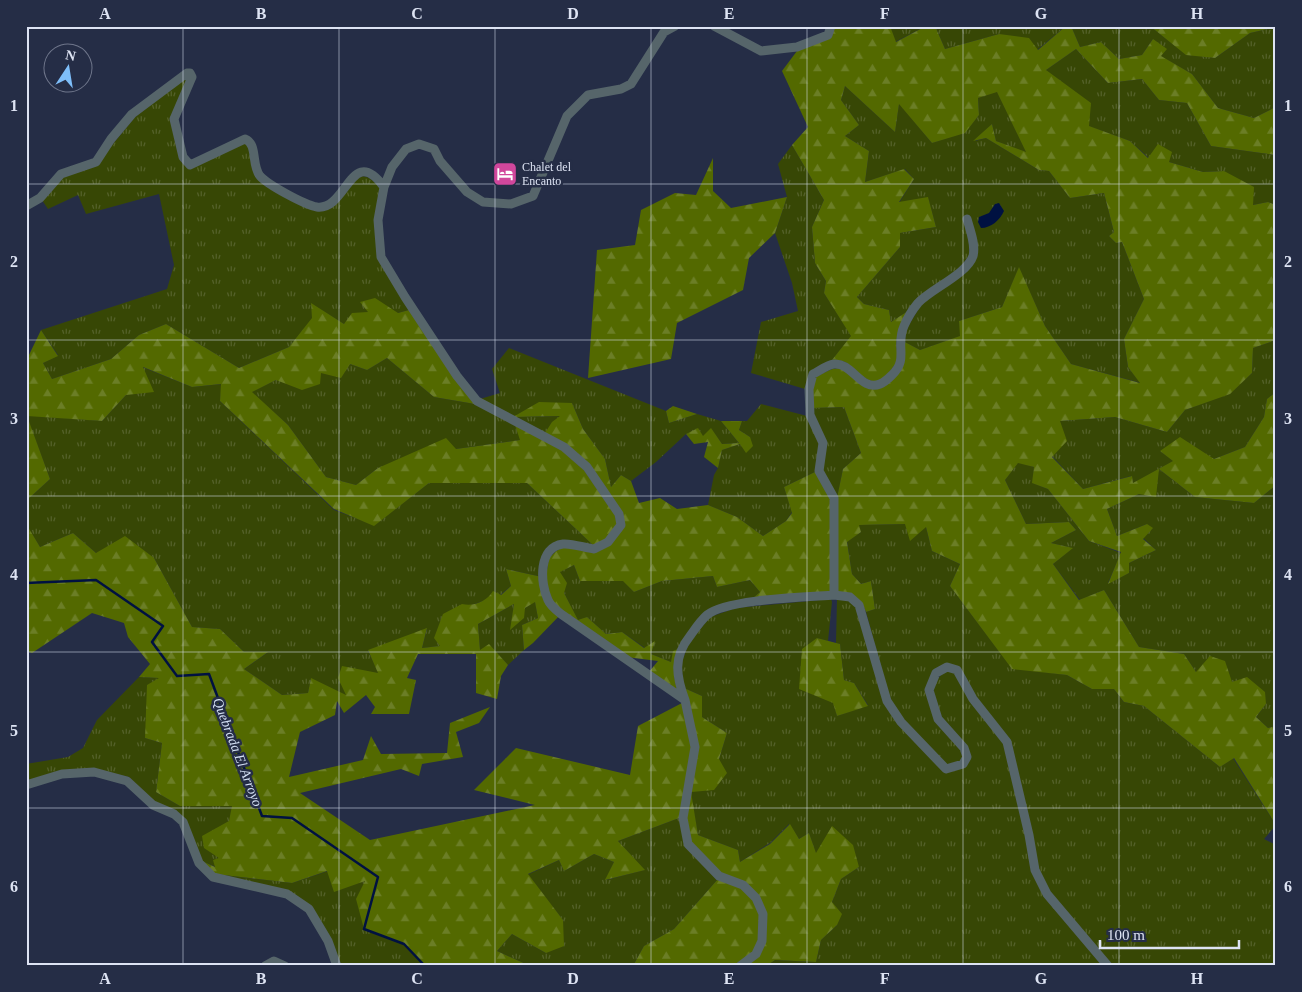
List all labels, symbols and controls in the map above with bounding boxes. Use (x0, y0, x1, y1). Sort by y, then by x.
text: A (99, 5, 111, 22)
text: B (256, 5, 267, 22)
text: C (411, 5, 423, 22)
text: D (567, 5, 579, 22)
text: E (724, 5, 734, 22)
text: F (880, 5, 890, 22)
text: G (1035, 5, 1048, 22)
text: H (1191, 5, 1204, 22)
north arrow (42, 42, 92, 92)
text: N (64, 47, 77, 64)
text: 1 (10, 97, 18, 114)
text: 1 (1284, 97, 1292, 114)
place label: Chalet del Encanto (522, 160, 572, 188)
hotel icon: Chalet del Encanto (492, 161, 518, 187)
text: 2 (10, 253, 18, 270)
text: 2 (1284, 253, 1292, 270)
text: 3 (10, 410, 18, 427)
text: 3 (1284, 410, 1292, 427)
text: 4 (10, 566, 18, 583)
text: 4 (1284, 566, 1292, 583)
water label: Quebrada El Arroyo (210, 696, 265, 809)
text: 5 (10, 722, 18, 739)
text: 5 (1284, 722, 1292, 739)
text: 6 (10, 878, 18, 895)
text: 6 (1284, 878, 1292, 895)
scale bar (1100, 917, 1238, 949)
text: 100 m (1107, 927, 1145, 943)
text: A (99, 970, 111, 987)
text: B (256, 970, 267, 987)
text: C (411, 970, 423, 987)
text: D (567, 970, 579, 987)
text: E (724, 970, 734, 987)
text: F (880, 970, 890, 987)
text: G (1035, 970, 1048, 987)
text: H (1191, 970, 1204, 987)

